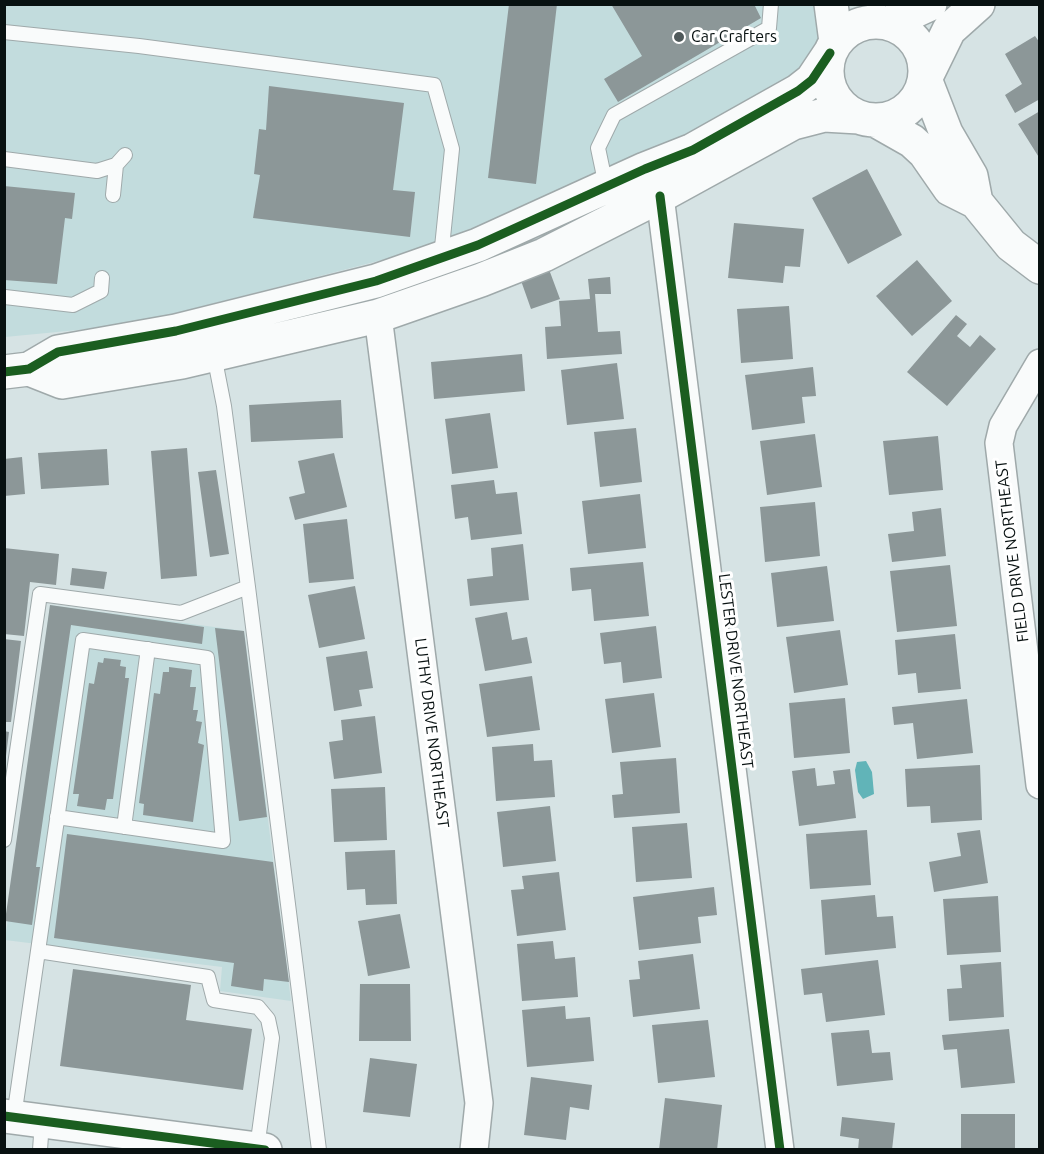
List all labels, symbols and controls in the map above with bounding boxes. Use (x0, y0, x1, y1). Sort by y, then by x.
place label: Car Crafters (691, 27, 777, 47)
marker: Car Crafters (672, 30, 686, 44)
street label: FIELD DRIVE NORTHEAST (991, 459, 1033, 643)
street label: LESTER DRIVE NORTHEAST (715, 572, 757, 770)
street label: LUTHY DRIVE NORTHEAST (411, 637, 453, 829)

